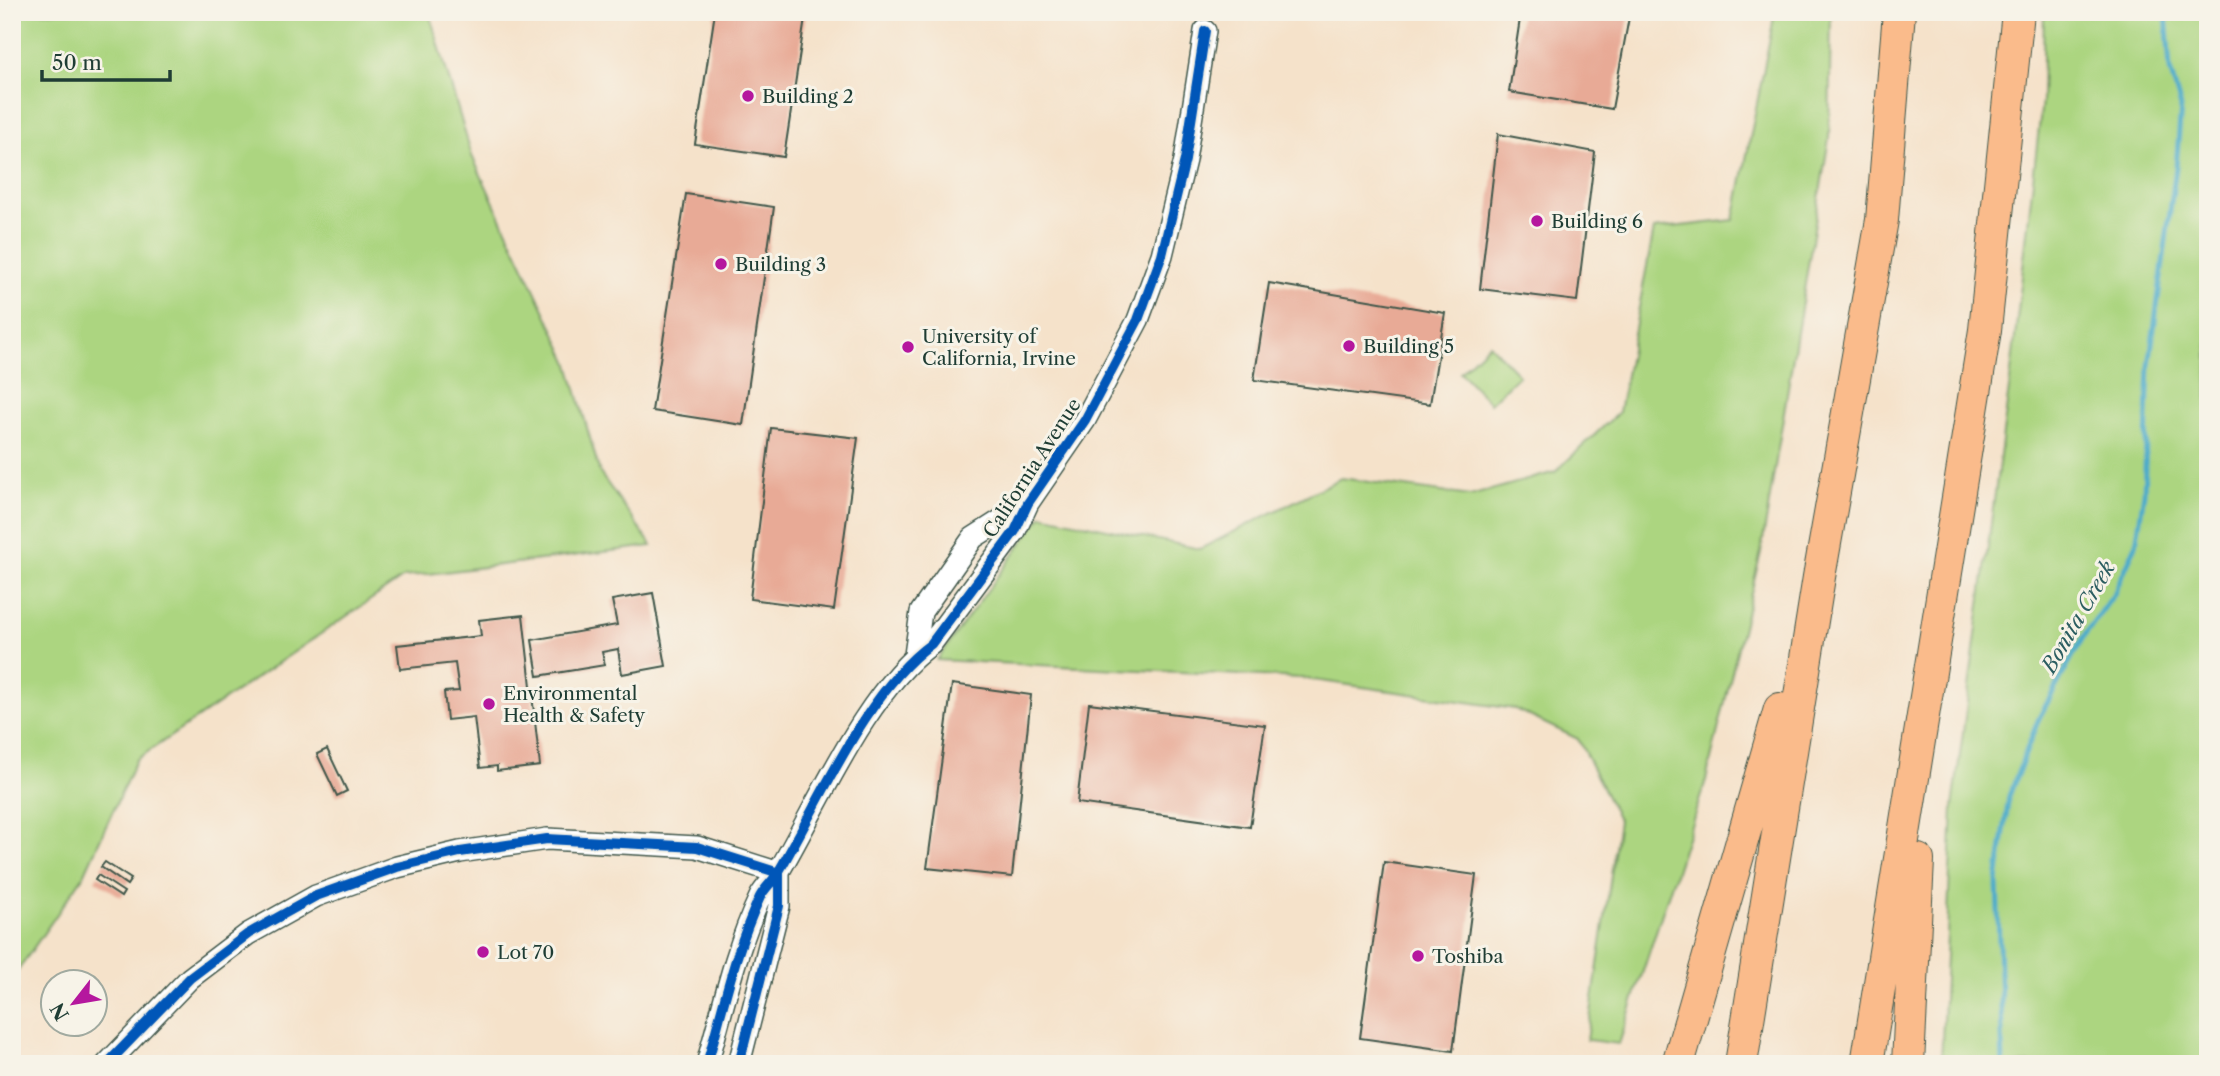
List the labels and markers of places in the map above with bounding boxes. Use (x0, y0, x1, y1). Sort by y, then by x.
place label: Building 2 (762, 85, 854, 108)
marker: Building 2 (740, 88, 756, 104)
place label: Building 6 (1551, 210, 1643, 233)
marker: Building 6 (1529, 213, 1545, 229)
place label: Building 3 (735, 253, 826, 276)
marker: Building 3 (713, 256, 729, 272)
place label: University of California, Irvine (922, 325, 1076, 370)
place label: Building 5 (1363, 335, 1454, 358)
marker: Building 5 (1341, 338, 1357, 354)
marker: University of California, Irvine (900, 339, 916, 355)
place label: Environmental Health & Safety (503, 682, 645, 727)
marker: Environmental Health & Safety (481, 696, 497, 712)
place label: Lot 70 (497, 941, 554, 964)
marker: Lot 70 (475, 944, 491, 960)
place label: Toshiba (1432, 945, 1504, 968)
marker: Toshiba (1410, 948, 1426, 964)

